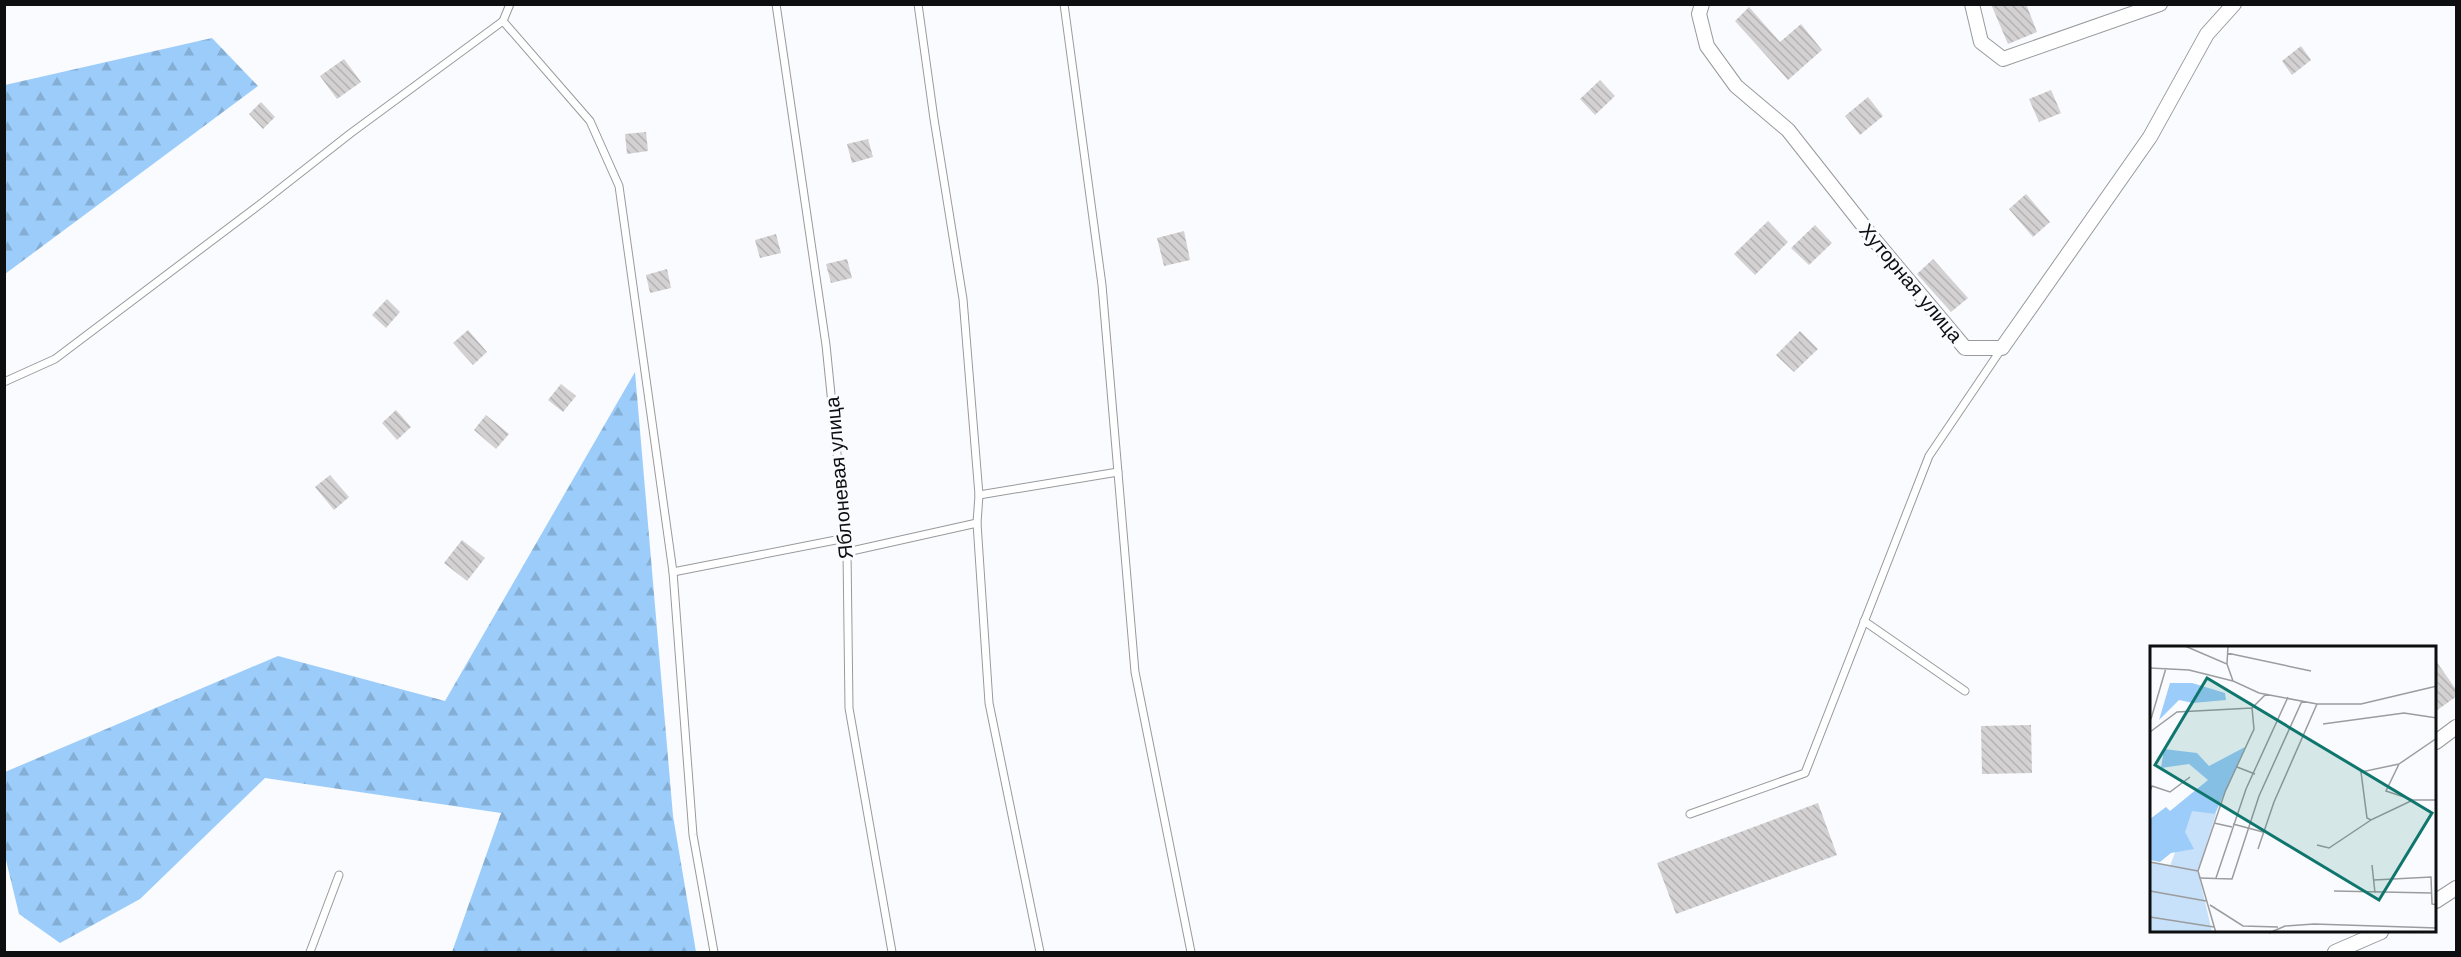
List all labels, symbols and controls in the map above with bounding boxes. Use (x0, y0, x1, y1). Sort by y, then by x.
street label: Хуторная улица (1855, 219, 1967, 347)
street label: Яблоневая улица (821, 395, 857, 560)
inset map (2150, 646, 2437, 933)

